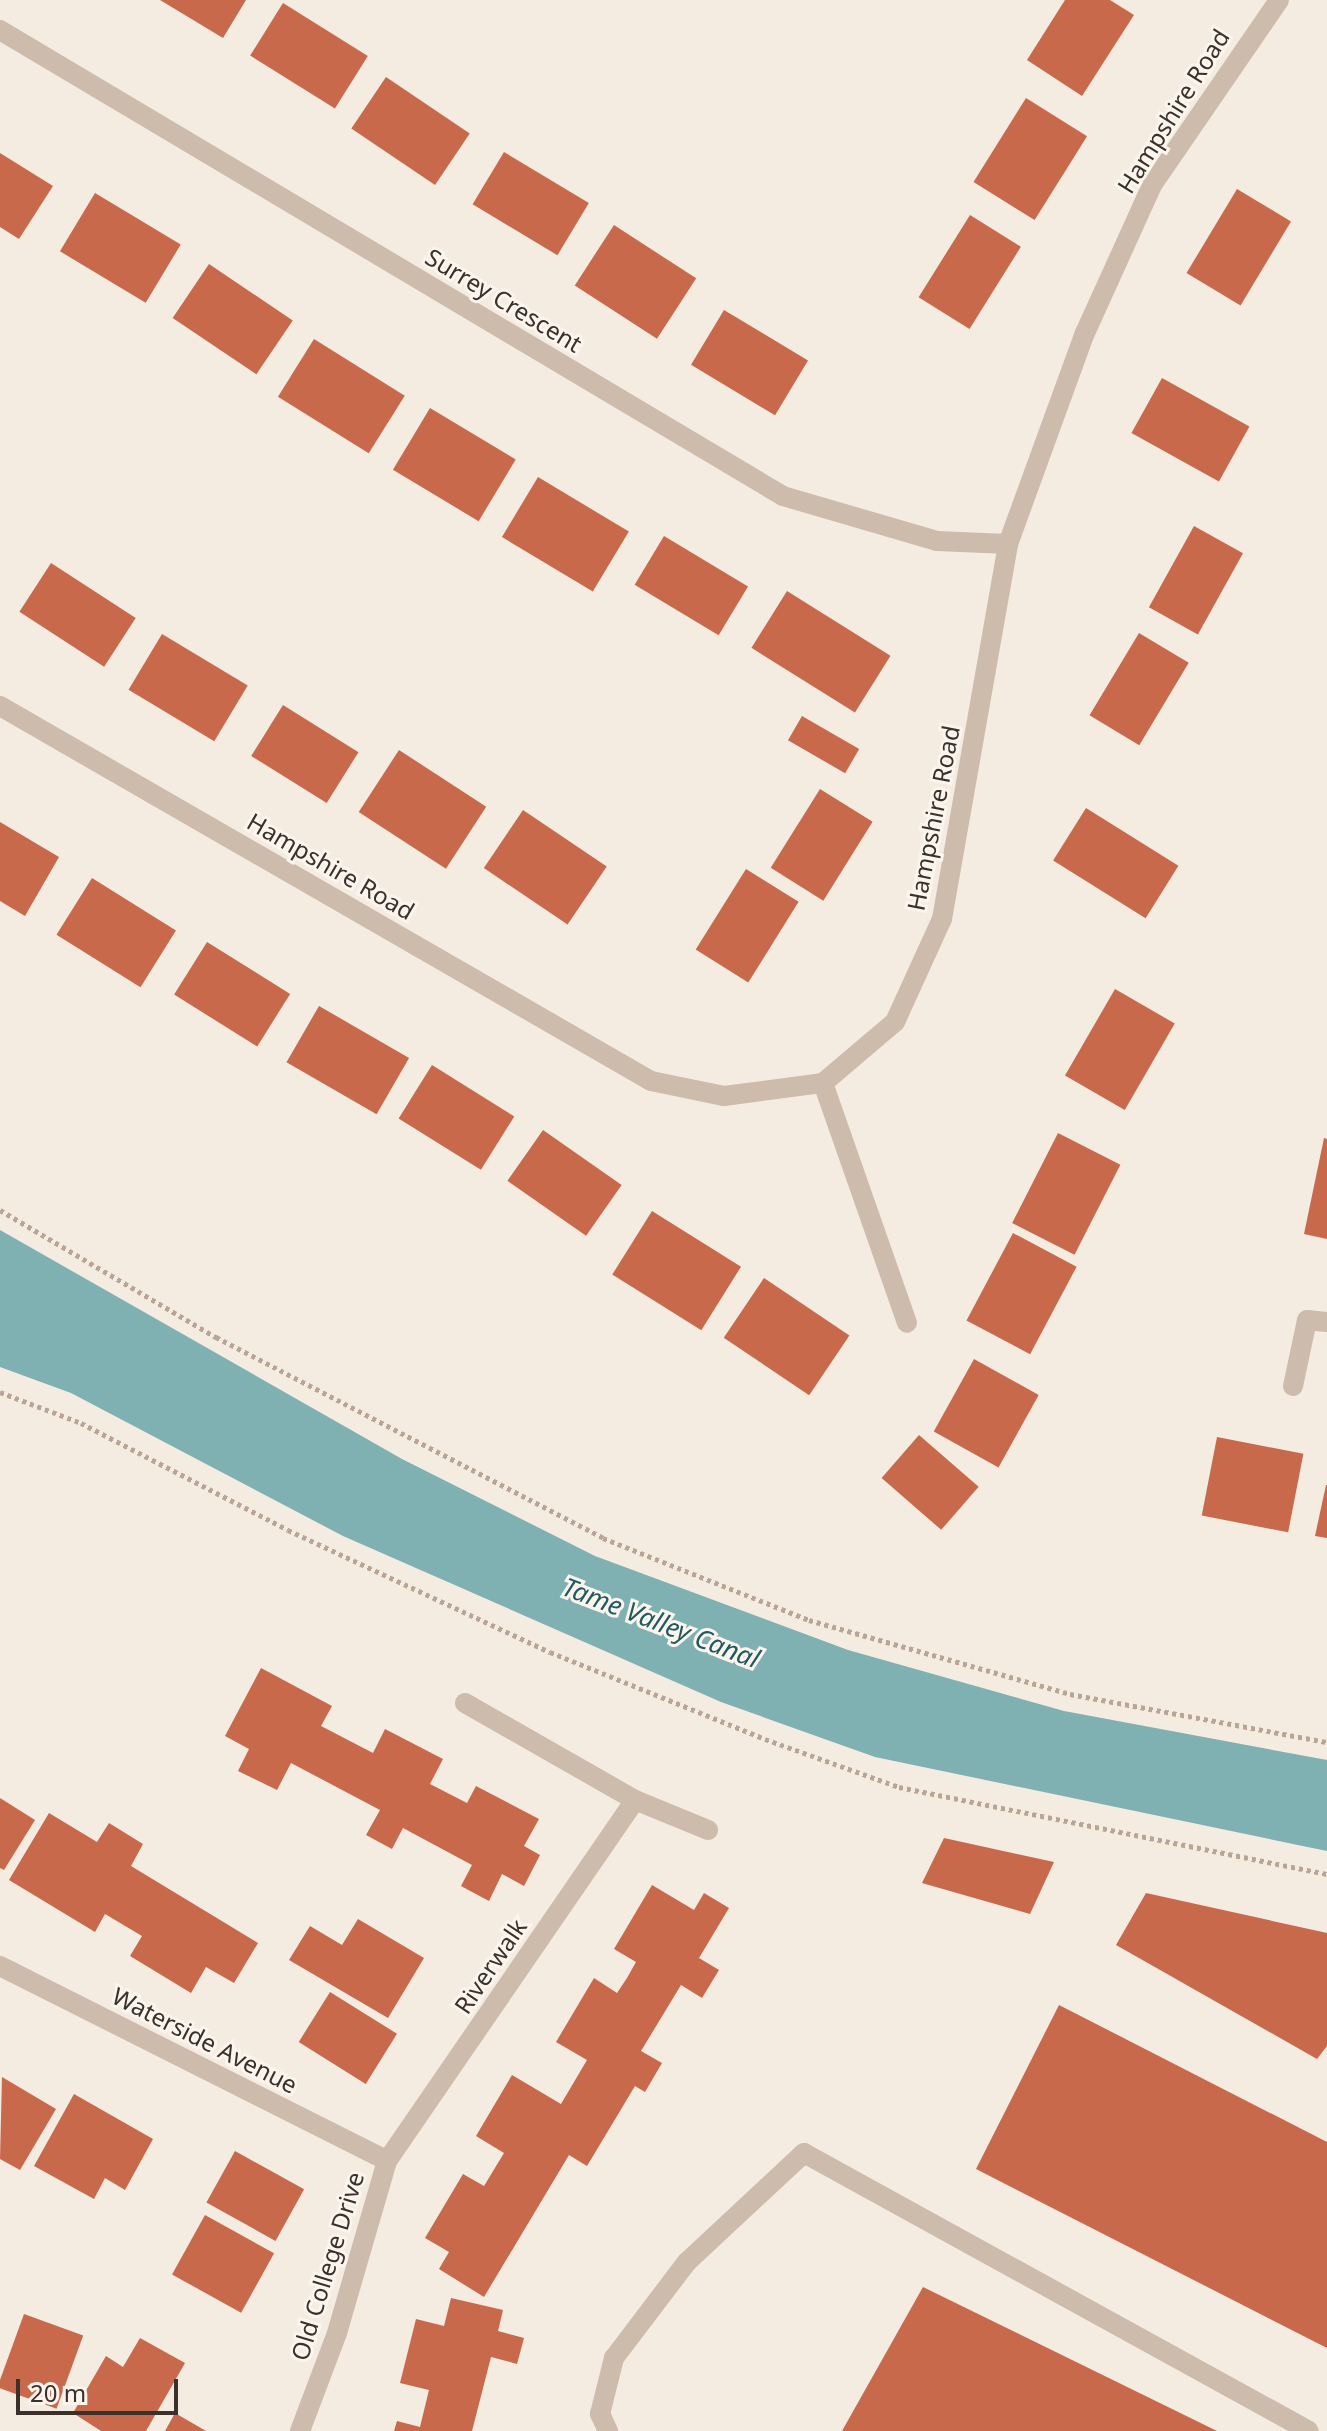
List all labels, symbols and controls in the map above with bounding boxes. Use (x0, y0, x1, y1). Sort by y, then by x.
street label: Hampshire Road (1111, 24, 1235, 198)
street label: Surrey Crescent (421, 242, 587, 358)
street label: Hampshire Road (901, 723, 965, 913)
street label: Hampshire Road (242, 807, 420, 925)
water label: Tame Valley Canal (558, 1571, 764, 1675)
street label: Riverwalk (448, 1913, 532, 2019)
street label: Waterside Avenue (108, 1981, 302, 2099)
street label: Old College Drive (285, 2168, 369, 2364)
scale bar (20, 2363, 182, 2413)
text: 20 m (30, 2376, 86, 2409)

